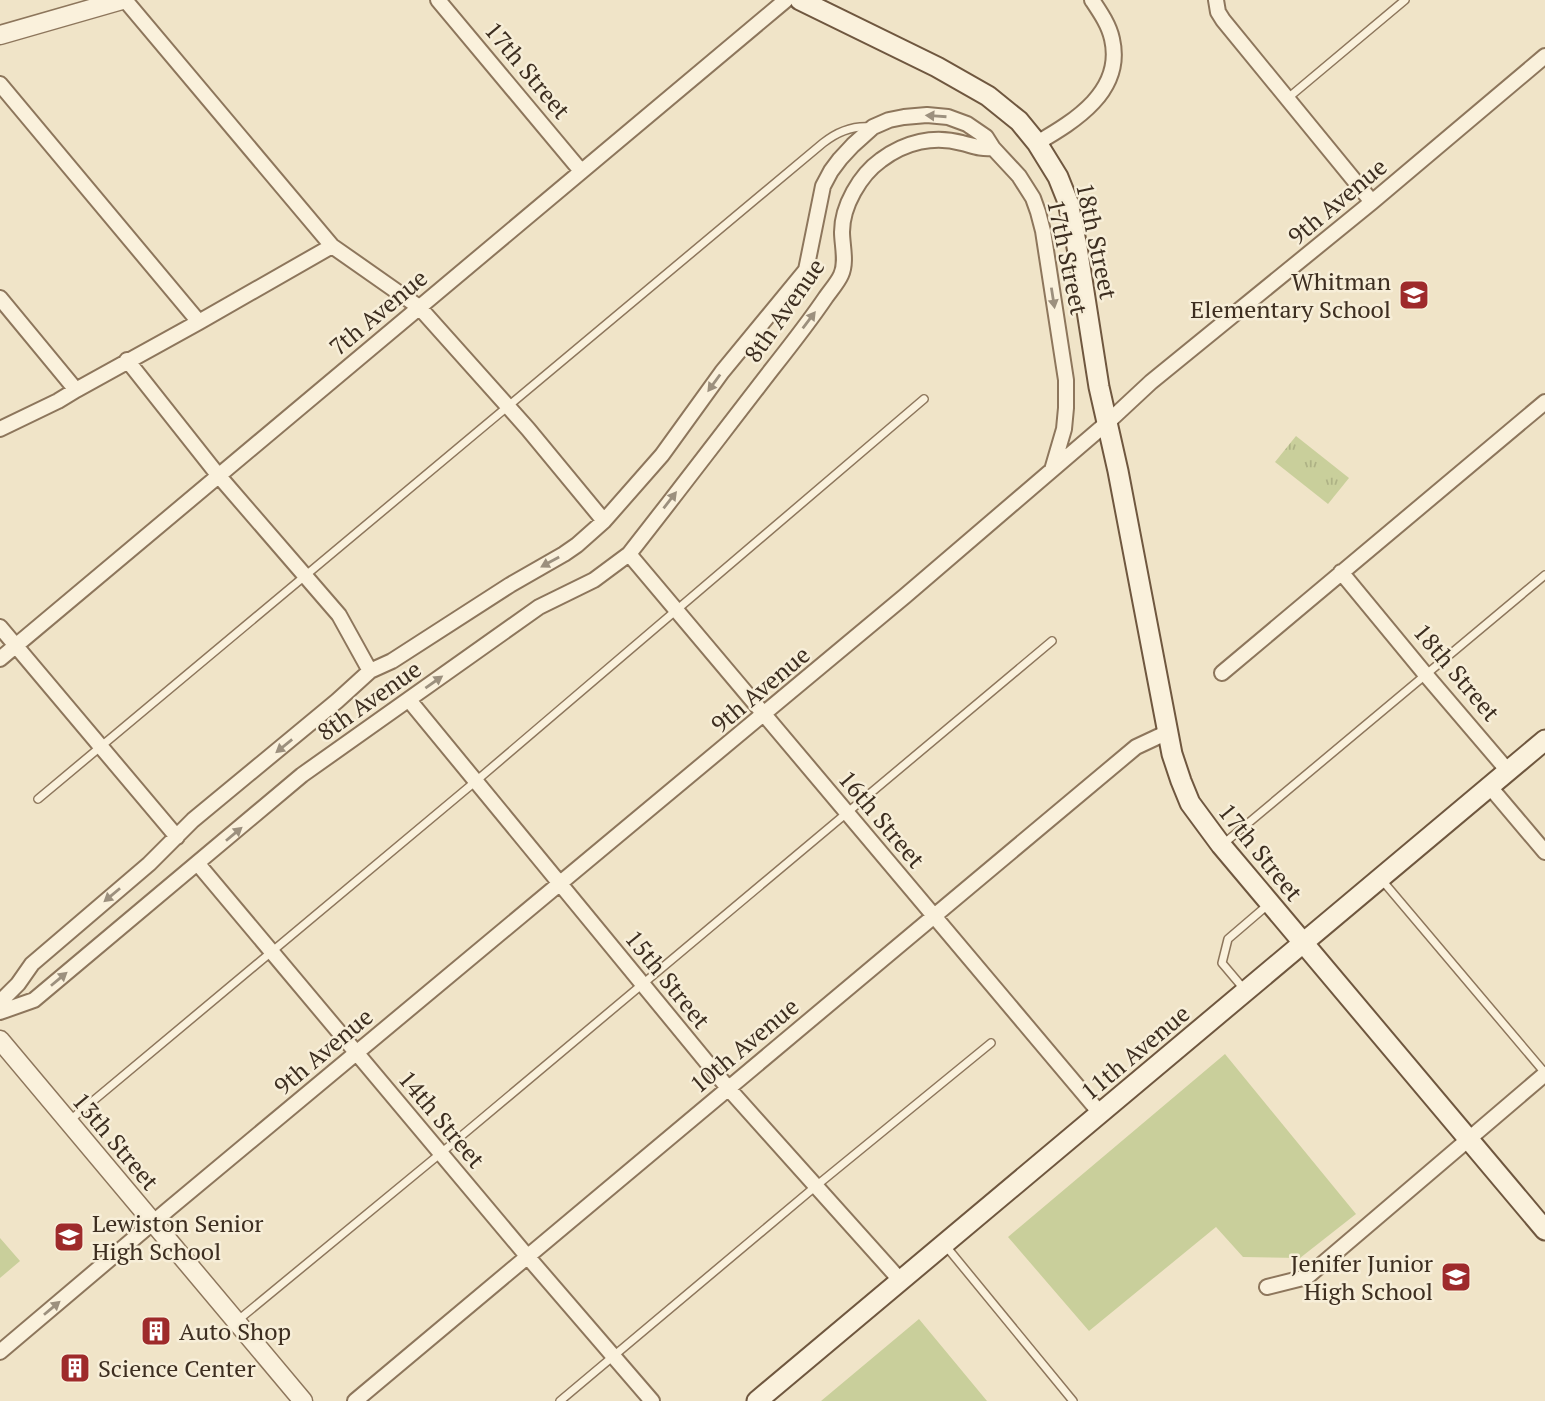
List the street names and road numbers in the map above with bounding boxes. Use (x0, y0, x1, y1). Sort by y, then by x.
street label: 17th Street (478, 15, 578, 125)
street label: 9th Avenue (1281, 150, 1393, 252)
street label: 18th Street (1069, 180, 1125, 302)
street label: 17th Street (1040, 196, 1096, 318)
street label: 8th Avenue (737, 252, 831, 368)
street label: 7th Avenue (322, 262, 434, 362)
street label: 18th Street (1407, 616, 1507, 728)
street label: 9th Avenue (704, 638, 816, 740)
street label: 8th Avenue (311, 653, 427, 747)
street label: 16th Street (832, 763, 932, 875)
street label: 17th Street (1212, 796, 1310, 908)
street label: 15th Street (618, 923, 718, 1035)
street label: 10th Avenue (683, 990, 805, 1100)
street label: 11th Avenue (1074, 997, 1196, 1107)
street label: 9th Avenue (267, 1000, 379, 1102)
street label: 14th Street (392, 1063, 492, 1175)
street label: 13th Street (66, 1085, 166, 1197)

